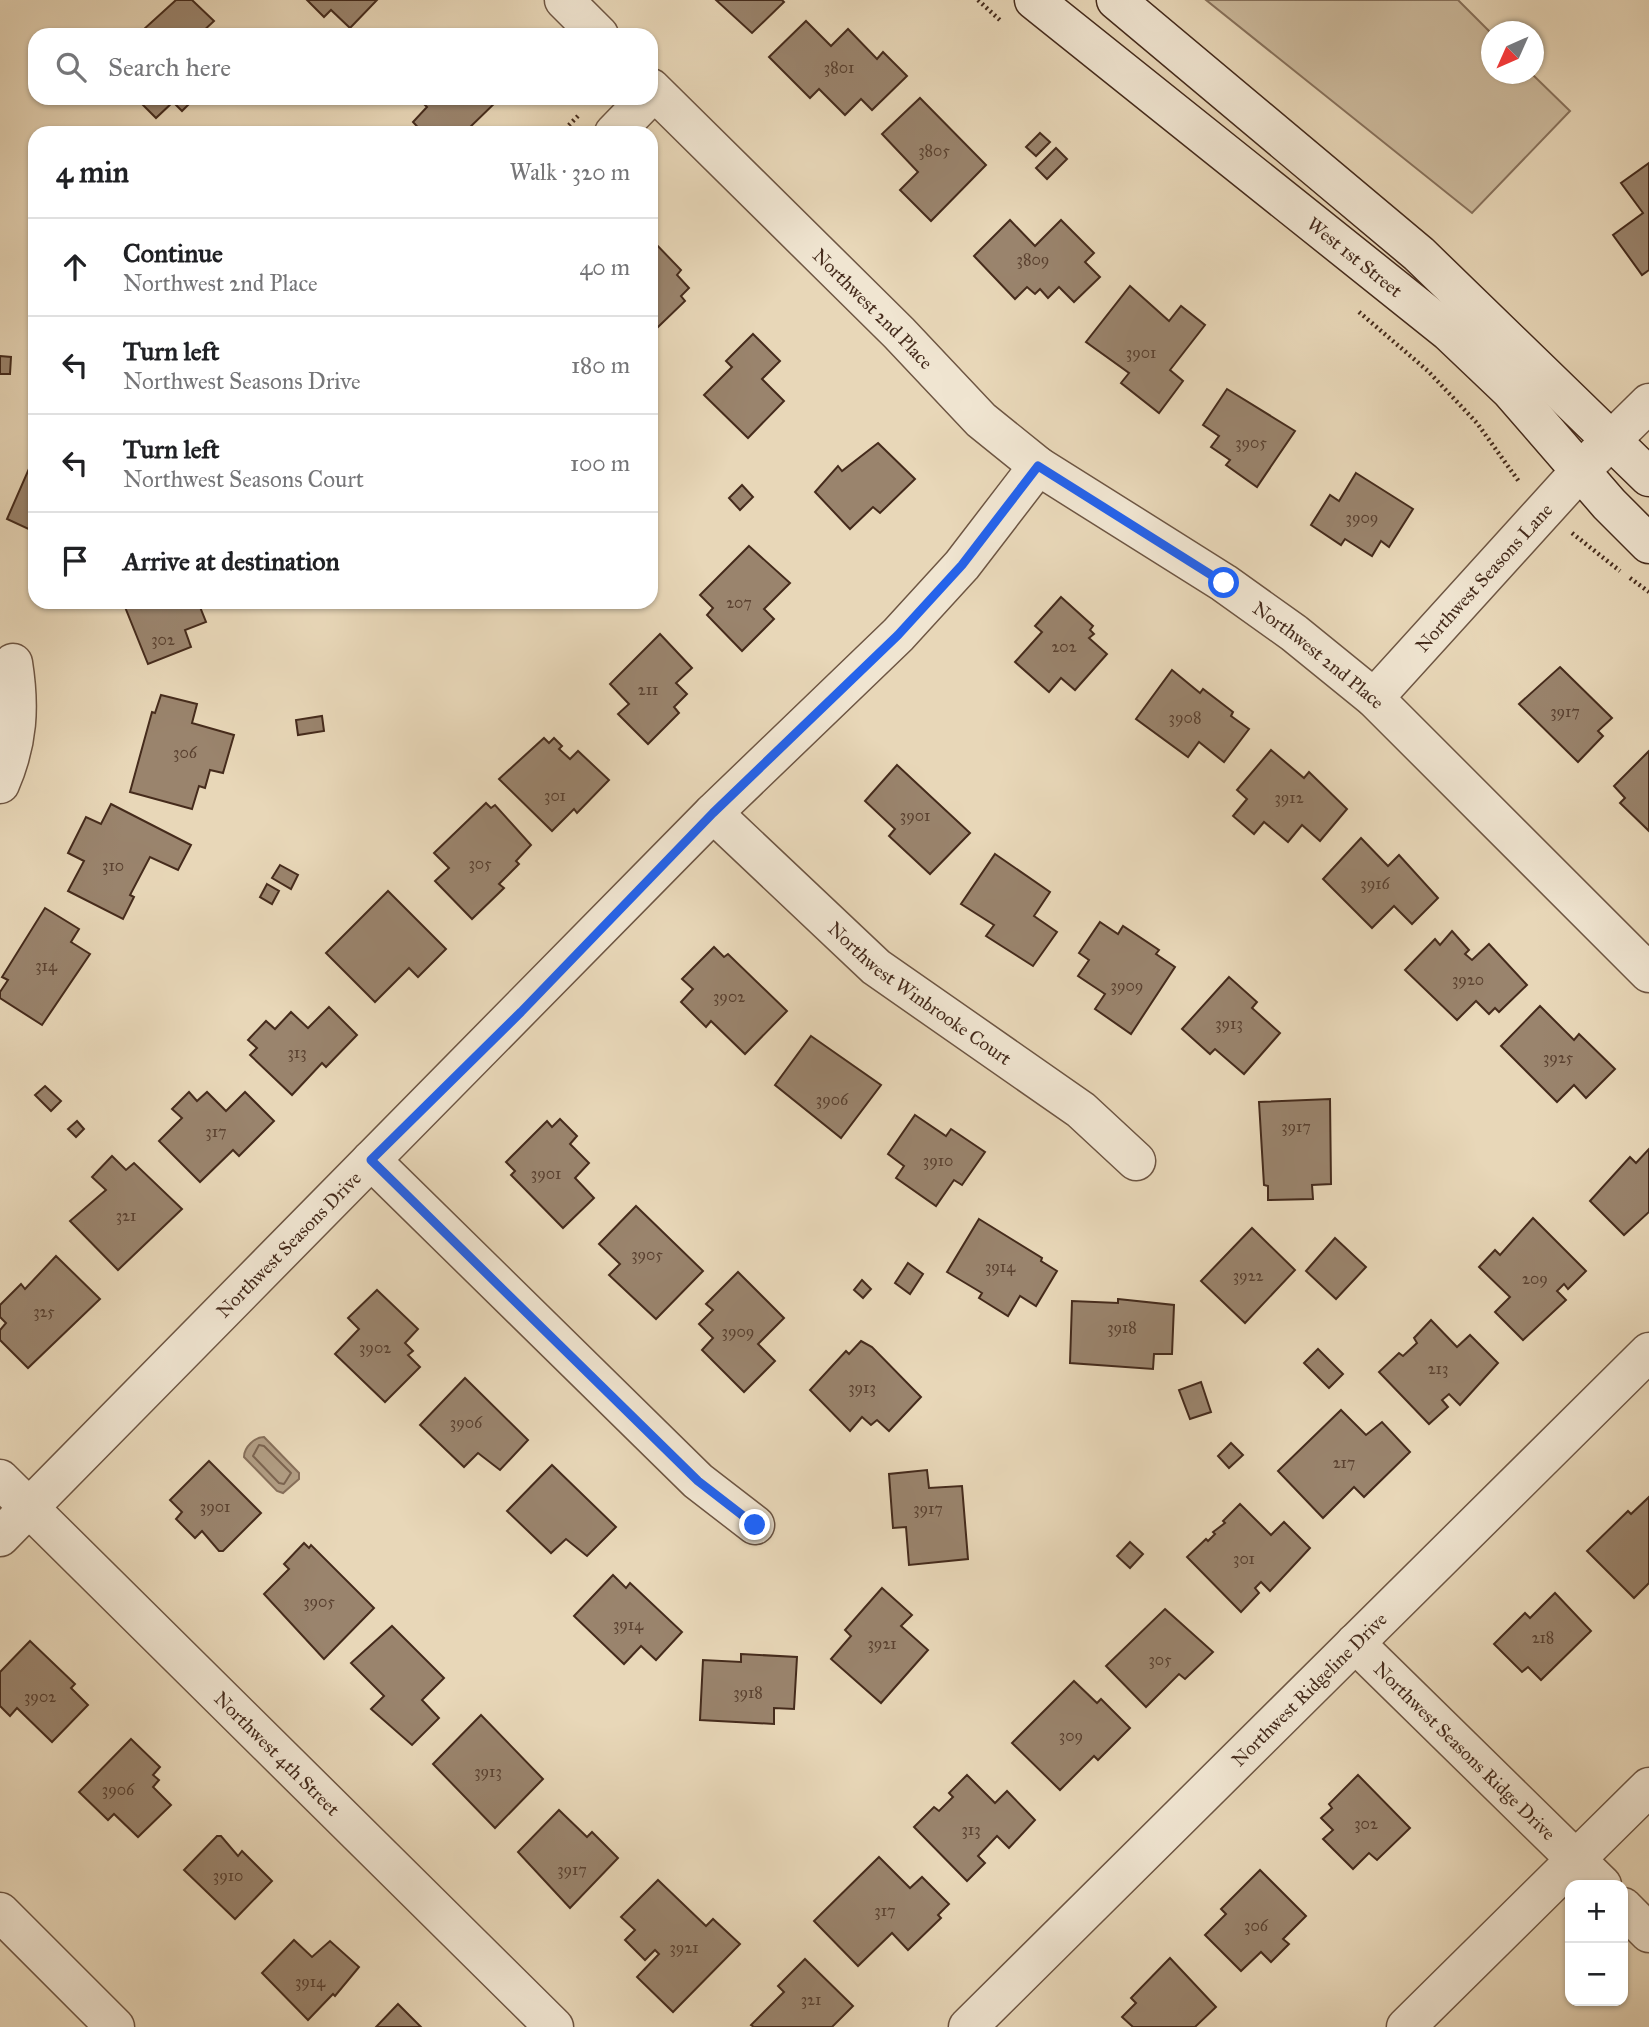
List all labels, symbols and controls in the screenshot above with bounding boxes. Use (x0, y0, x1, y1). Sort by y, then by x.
north arrow (1481, 21, 1544, 84)
search box (28, 28, 658, 105)
icon: search (52, 48, 90, 86)
text: Search here (108, 51, 231, 83)
house number: 3801 (824, 58, 854, 77)
house number: 3805 (918, 141, 950, 160)
text: 4 min (56, 154, 129, 190)
text: Walk · 320 m (510, 158, 630, 186)
street label: West 1st Street (1303, 212, 1407, 302)
text: Continue (123, 237, 223, 269)
street label: Northwest 2nd Place (808, 243, 938, 374)
icon: ahead (56, 248, 94, 286)
house number: 3809 (1017, 250, 1049, 269)
text: 40 m (580, 253, 630, 281)
text: Northwest 2nd Place (123, 269, 318, 297)
text: Turn left (123, 335, 219, 367)
house number: 3901 (1126, 343, 1156, 362)
icon: left (56, 346, 94, 384)
text: 180 m (571, 351, 630, 379)
text: Northwest Seasons Drive (123, 367, 361, 395)
text: Turn left (123, 433, 219, 465)
house number: 3905 (1235, 433, 1267, 452)
icon: left (56, 444, 94, 482)
text: 100 m (570, 449, 630, 477)
text: Northwest Seasons Court (123, 465, 364, 493)
street label: Northwest Seasons Lane (1410, 498, 1557, 656)
house number: 3909 (1346, 508, 1378, 527)
icon: arrive (56, 542, 94, 580)
text: Arrive at destination (123, 545, 340, 577)
route start (1208, 567, 1239, 598)
house number: 207 (726, 593, 752, 612)
street label: Northwest 2nd Place (1249, 596, 1389, 713)
house number: 302 (151, 630, 175, 649)
house number: 202 (1051, 637, 1077, 656)
house number: 211 (638, 680, 658, 699)
house number: 3917 (1550, 702, 1580, 721)
house number: 3908 (1169, 708, 1201, 727)
house number: 306 (173, 743, 198, 762)
house number: 301 (544, 786, 566, 805)
house number: 3912 (1274, 788, 1304, 807)
house number: 3901 (900, 806, 930, 825)
house number: 305 (468, 854, 492, 873)
house number: 310 (102, 856, 124, 875)
house number: 3916 (1360, 874, 1390, 893)
street label: Northwest Winbrooke Court (824, 917, 1016, 1070)
house number: 314 (35, 956, 58, 975)
house number: 3920 (1452, 970, 1484, 989)
house number: 3909 (1111, 976, 1143, 995)
house number: 3902 (713, 987, 745, 1006)
house number: 3913 (1215, 1014, 1243, 1033)
house number: 313 (287, 1043, 307, 1062)
house number: 3925 (1543, 1048, 1574, 1067)
house number: 3906 (816, 1090, 849, 1109)
house number: 3917 (1281, 1117, 1311, 1136)
house number: 317 (205, 1122, 227, 1141)
house number: 3910 (923, 1151, 953, 1170)
house number: 3901 (531, 1164, 561, 1183)
street label: Northwest Seasons Drive (211, 1166, 366, 1322)
house number: 321 (116, 1206, 136, 1225)
house number: 3905 (631, 1245, 663, 1264)
house number: 3914 (985, 1257, 1016, 1276)
house number: 3922 (1233, 1266, 1263, 1285)
house number: 209 (1522, 1269, 1548, 1288)
house number: 325 (33, 1302, 55, 1321)
house number: 3918 (1107, 1318, 1137, 1337)
house number: 3909 (722, 1322, 754, 1341)
house number: 3902 (359, 1338, 391, 1357)
house number: 213 (1428, 1359, 1448, 1378)
house number: 3913 (848, 1378, 876, 1397)
house number: 3906 (450, 1413, 483, 1432)
house number: 217 (1333, 1453, 1355, 1472)
house number: 3901 (200, 1497, 230, 1516)
house number: 3917 (913, 1499, 943, 1518)
route end (739, 1509, 770, 1540)
house number: 301 (1233, 1549, 1255, 1568)
house number: 3905 (303, 1592, 335, 1611)
street label: Northwest Ridgeline Drive (1227, 1607, 1391, 1771)
house number: 3914 (613, 1615, 644, 1634)
house number: 218 (1532, 1628, 1554, 1647)
house number: 3921 (867, 1634, 897, 1653)
house number: 305 (1148, 1650, 1172, 1669)
street label: Northwest Seasons Ridge Drive (1369, 1657, 1561, 1845)
house number: 3918 (733, 1683, 763, 1702)
street label: Northwest 4th Street (210, 1686, 345, 1820)
house number: 3902 (24, 1687, 56, 1706)
house number: 309 (1059, 1726, 1083, 1745)
house number: 3913 (474, 1762, 502, 1781)
house number: 3906 (102, 1780, 135, 1799)
house number: 302 (1354, 1814, 1378, 1833)
house number: 313 (961, 1820, 981, 1839)
house number: 3917 (557, 1860, 587, 1879)
house number: 3910 (213, 1866, 243, 1885)
map controls (1565, 1880, 1628, 2006)
button: + (1565, 1880, 1628, 1943)
house number: 317 (874, 1901, 896, 1920)
house number: 306 (1244, 1916, 1269, 1935)
house number: 3921 (669, 1938, 699, 1957)
button: − (1565, 1943, 1628, 2006)
house number: 3914 (295, 1972, 326, 1991)
house number: 321 (801, 1990, 821, 2009)

